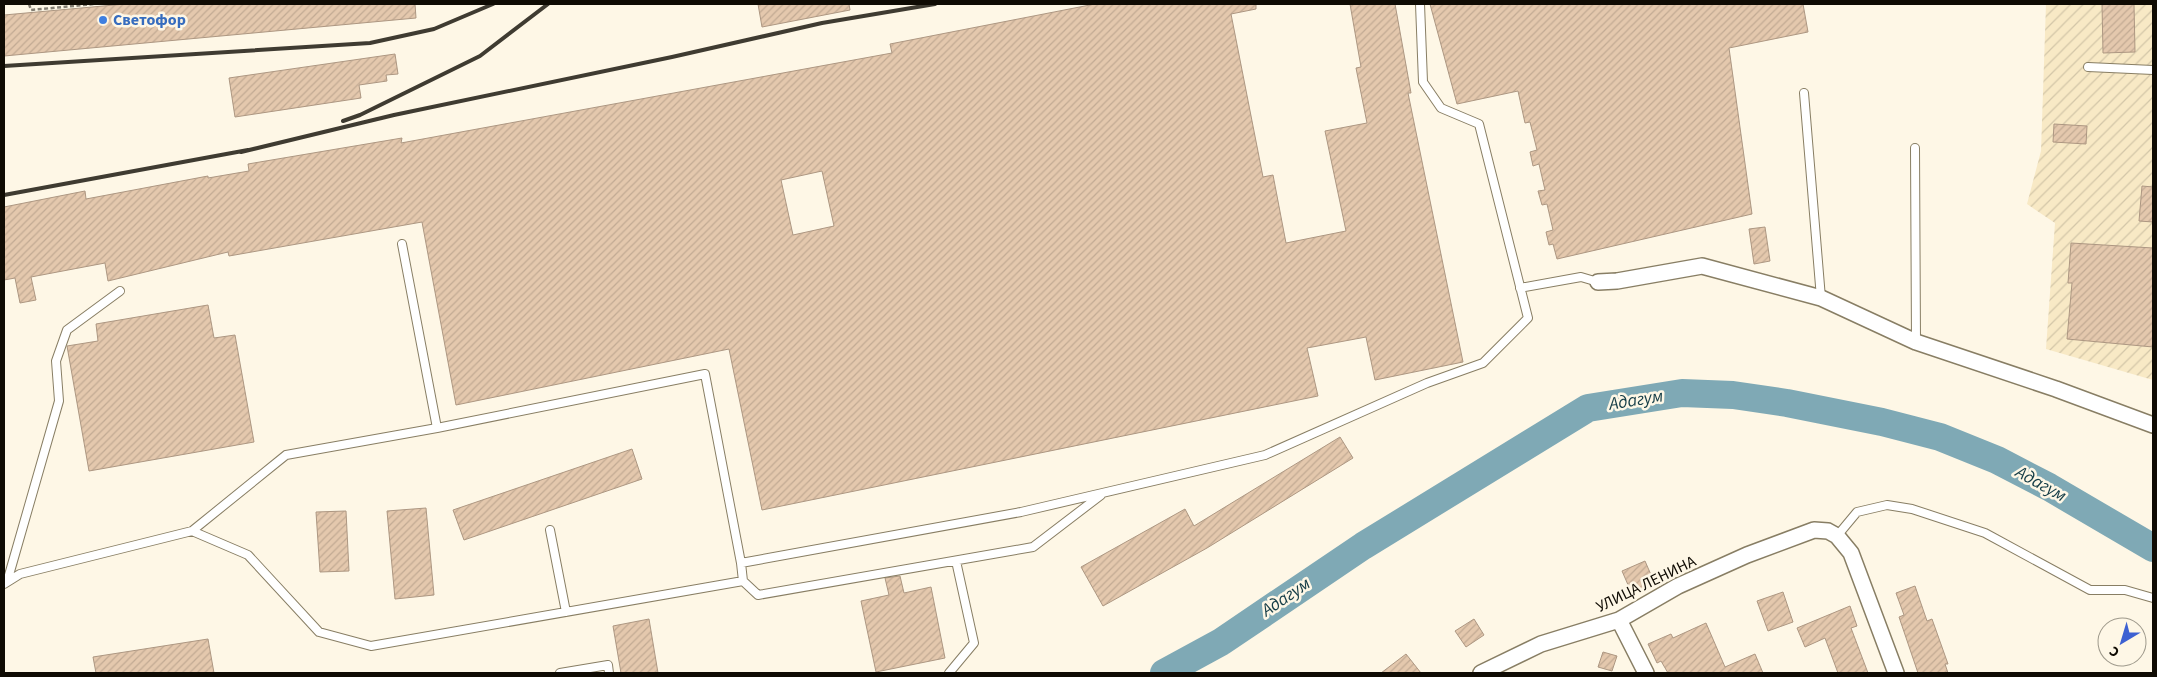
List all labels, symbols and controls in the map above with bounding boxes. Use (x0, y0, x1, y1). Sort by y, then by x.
place label: Светофор (113, 9, 186, 31)
marker: Светофор (97, 14, 109, 26)
water label: Адагум (1606, 383, 1665, 417)
water label: Адагум (2010, 459, 2071, 508)
street label: УЛИЦА ЛЕНИНА (1592, 550, 1700, 618)
water label: Адагум (1256, 571, 1316, 623)
north arrow (2097, 617, 2147, 667)
text: С (2105, 641, 2124, 662)

